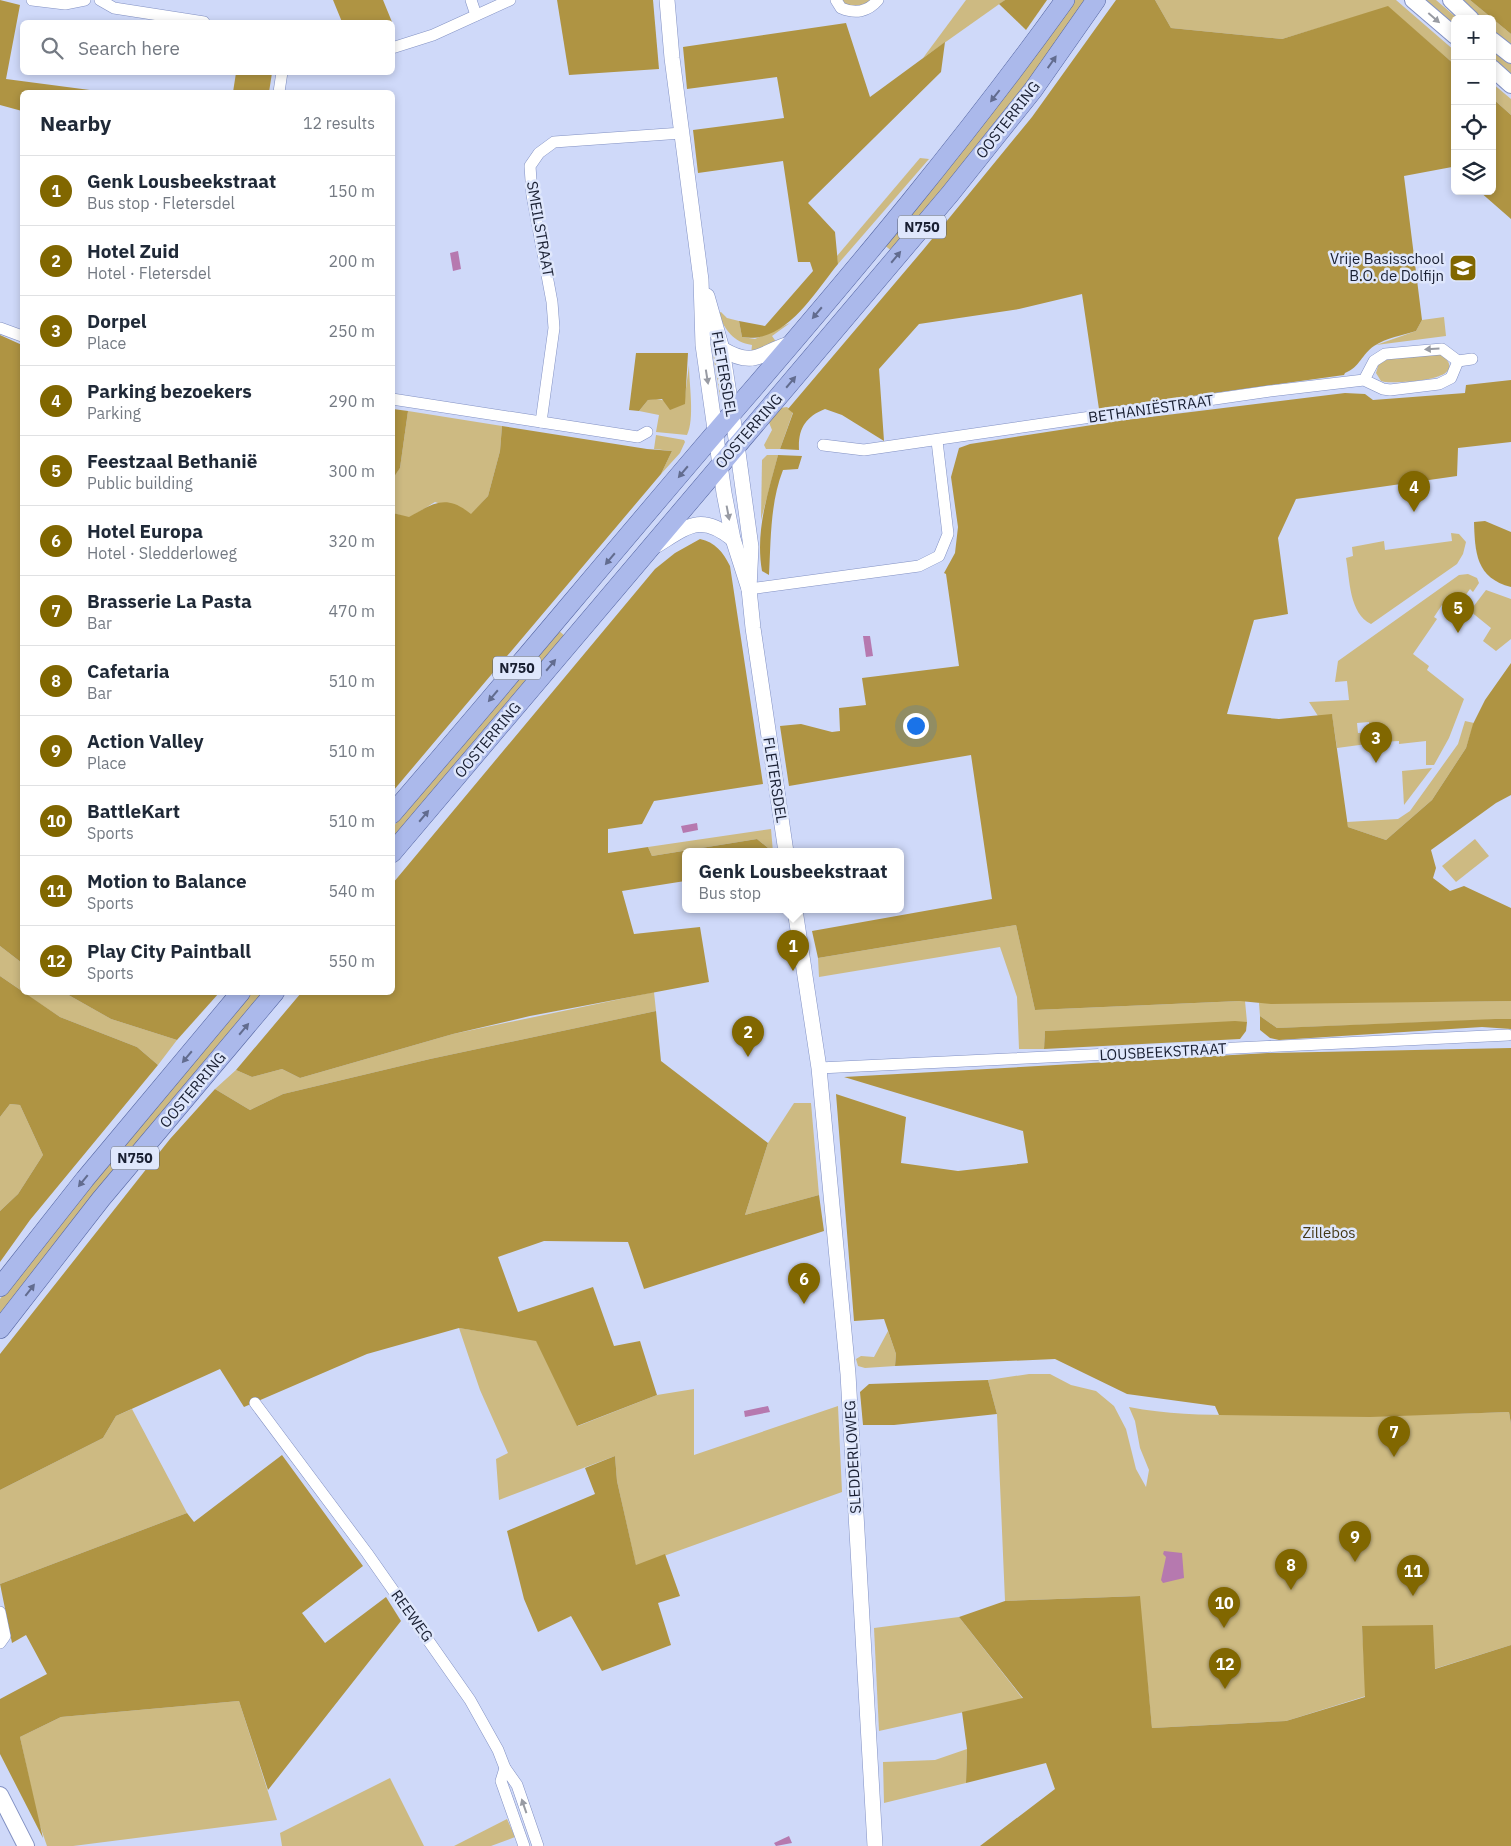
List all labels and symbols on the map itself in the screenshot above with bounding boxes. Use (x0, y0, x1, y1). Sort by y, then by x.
one-way arrow (1428, 12, 1440, 23)
one-way arrow (1047, 55, 1057, 69)
street label: OOSTERRING (971, 77, 1044, 162)
one-way arrow (989, 89, 1000, 102)
street label: SMEILSTRAAT (523, 180, 558, 279)
road number: N750 (898, 216, 946, 238)
place label: Vrije Basisschool B.O. de Dolfijn (1330, 249, 1444, 285)
one-way arrow (891, 251, 902, 264)
school or university icon: Vrije Basisschool B.O. de Dolfijn (1448, 253, 1478, 283)
one-way arrow (812, 307, 823, 319)
street label: FLETERSDEL (708, 330, 741, 419)
one-way arrow (1424, 346, 1440, 354)
one-way arrow (704, 369, 712, 385)
one-way arrow (786, 375, 797, 388)
street label: OOSTERRING (711, 389, 786, 472)
street label: BETHANIËSTRAAT (1087, 390, 1215, 427)
one-way arrow (678, 466, 689, 479)
pin: 4 (1398, 471, 1430, 512)
one-way arrow (724, 505, 732, 521)
one-way arrow (605, 553, 616, 565)
pin: 5 (1442, 592, 1474, 633)
road number: N750 (493, 656, 541, 680)
one-way arrow (546, 659, 557, 672)
one-way arrow (488, 689, 499, 702)
street label: OOSTERRING (450, 698, 525, 782)
your location (903, 713, 929, 739)
pin: 3 (1360, 722, 1392, 763)
street label: FLETERSDEL (759, 736, 792, 825)
one-way arrow (418, 810, 429, 822)
pin: 1 (777, 930, 809, 971)
pin: 2 (732, 1016, 764, 1057)
one-way arrow (238, 1024, 250, 1036)
street label: LOUSBEEKSTRAAT (1099, 1039, 1227, 1064)
street label: OOSTERRING (155, 1048, 230, 1132)
one-way arrow (182, 1050, 193, 1063)
road number: N750 (111, 1146, 159, 1170)
one-way arrow (78, 1174, 89, 1187)
park label: Zillebos (1302, 1223, 1356, 1242)
pin: 6 (788, 1263, 820, 1304)
one-way arrow (24, 1284, 35, 1297)
street label: SLEDDERLOWEG (840, 1400, 865, 1514)
pin: 7 (1378, 1416, 1410, 1457)
pin: 9 (1339, 1521, 1371, 1562)
pin: 8 (1275, 1549, 1307, 1590)
pin: 11 (1397, 1555, 1429, 1596)
street label: REEWEG (387, 1586, 438, 1645)
pin: 10 (1208, 1587, 1240, 1628)
pin: 12 (1209, 1648, 1241, 1689)
one-way arrow (520, 1798, 527, 1813)

